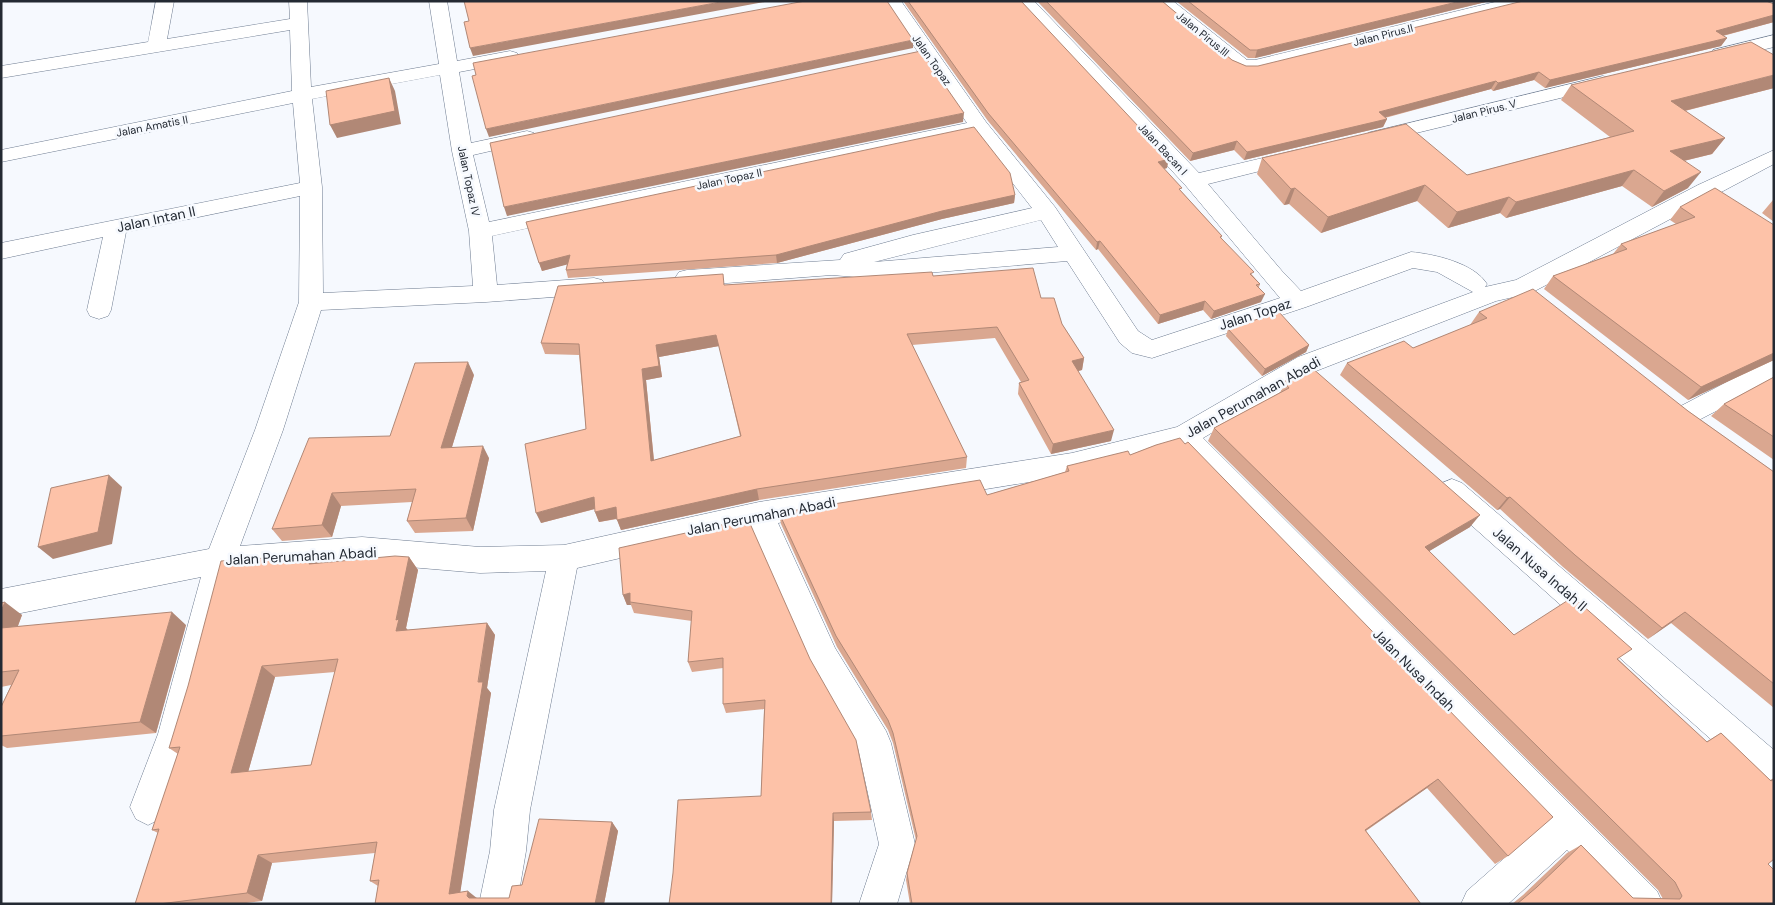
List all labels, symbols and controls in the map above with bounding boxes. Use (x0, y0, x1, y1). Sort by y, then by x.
street label: Jalan Pirus.III (1174, 8, 1232, 60)
street label: Jalan Pirus.II (1352, 21, 1414, 49)
street label: Jalan Topaz (909, 32, 955, 88)
street label: Jalan Pirus. V (1450, 96, 1519, 126)
street label: Jalan Amatis II (115, 112, 189, 140)
street label: Jalan Bacan I (1135, 120, 1191, 178)
street label: Jalan Topaz IV (455, 144, 483, 218)
street label: Jalan Topaz II (695, 165, 763, 193)
street label: Jalan Intan II (115, 202, 197, 236)
street label: Jalan Topaz (1217, 294, 1293, 334)
street label: Jalan Perumahan Abadi (1182, 352, 1324, 442)
street label: Jalan Perumahan Abadi (685, 493, 837, 539)
street label: Jalan Nusa Indah II (1489, 523, 1591, 615)
street label: Jalan Perumahan Abadi (225, 543, 377, 569)
street label: Jalan Nusa Indah (1369, 625, 1459, 715)

